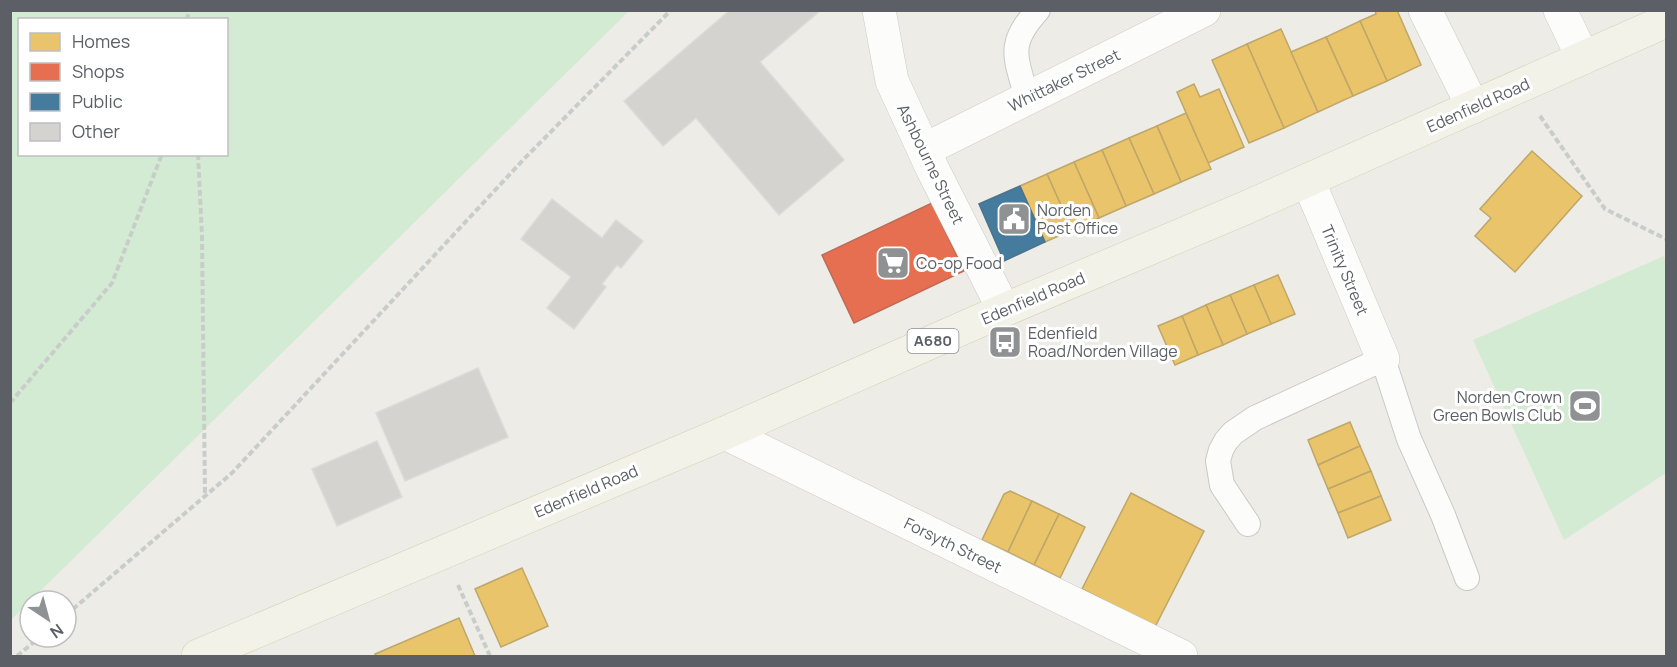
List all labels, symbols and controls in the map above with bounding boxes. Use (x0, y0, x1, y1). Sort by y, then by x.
legend (18, 18, 228, 156)
text: Homes (72, 29, 130, 53)
street label: Whittaker Street (1004, 43, 1124, 117)
text: Shops (72, 59, 124, 83)
street label: Edenfield Road (1423, 72, 1533, 138)
text: Public (72, 89, 123, 113)
street label: Ashbourne Street (892, 100, 970, 228)
text: Other (72, 119, 120, 143)
place label: Norden Post Office (1037, 199, 1118, 239)
public building icon: Norden Post Office (996, 201, 1032, 237)
street label: Trinity Street (1316, 221, 1374, 319)
supermarket icon: Co-op Food (875, 245, 911, 281)
place label: Co-op Food (916, 252, 1002, 274)
street label: Edenfield Road (978, 266, 1088, 330)
place label: Edenfield Road/Norden Village (1028, 322, 1178, 362)
bus stop icon: Edenfield Road/Norden Village (987, 324, 1023, 360)
road number: A680 (908, 329, 958, 353)
place label: Norden Crown Green Bowls Club (1433, 386, 1562, 426)
sports icon: Norden Crown Green Bowls Club (1567, 388, 1603, 424)
street label: Edenfield Road (531, 459, 641, 523)
street label: Forsyth Street (901, 512, 1005, 578)
north arrow (18, 589, 78, 649)
text: N (46, 619, 68, 643)

